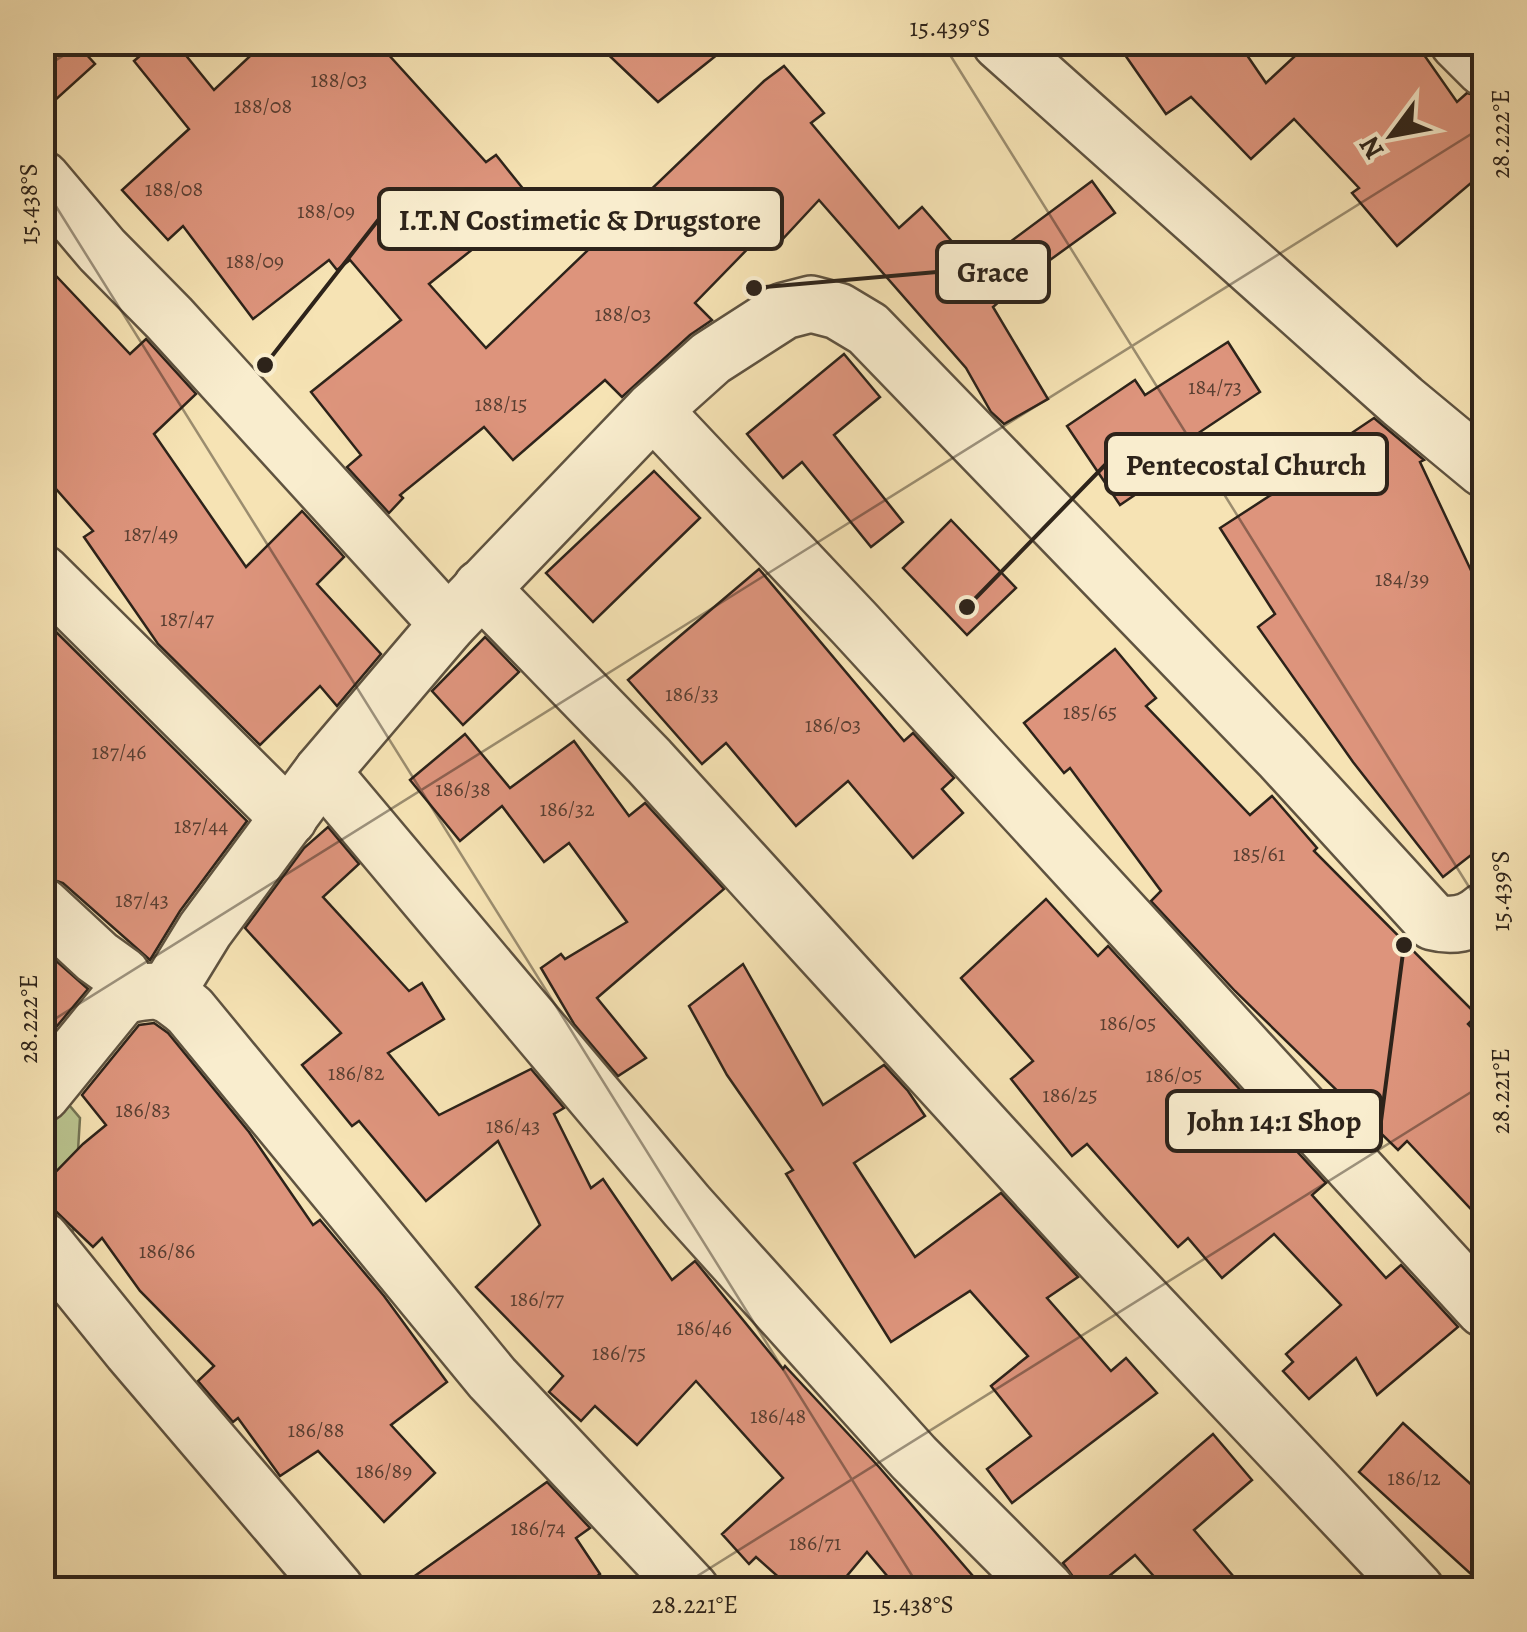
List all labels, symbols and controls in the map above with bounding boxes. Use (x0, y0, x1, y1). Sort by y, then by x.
text: 15.439°S (910, 11, 990, 45)
house number: 188/03 (311, 65, 367, 95)
north arrow (1342, 85, 1442, 185)
text: 28.222°E (1484, 89, 1518, 179)
house number: 188/08 (234, 91, 292, 121)
text: N (1350, 129, 1393, 166)
text: 15.438°S (12, 163, 46, 245)
house number: 188/08 (145, 174, 203, 204)
callout: I.T.N Costimetic & Drugstore (379, 189, 782, 249)
house number: 188/09 (297, 196, 355, 226)
text: I.T.N Costimetic & Drugstore (399, 200, 761, 240)
callout: Grace (937, 242, 1049, 302)
house number: 188/09 (226, 246, 284, 276)
text: Grace (957, 252, 1029, 292)
house number: 188/03 (595, 299, 651, 329)
house number: 184/73 (1188, 372, 1242, 402)
house number: 188/15 (474, 389, 528, 419)
callout: Pentecostal Church (1106, 434, 1387, 494)
text: Pentecostal Church (1126, 445, 1366, 485)
house number: 187/49 (124, 519, 178, 549)
house number: 184/39 (1375, 564, 1429, 594)
house number: 187/47 (160, 604, 215, 634)
house number: 186/33 (665, 679, 719, 709)
house number: 185/65 (1063, 697, 1117, 727)
house number: 186/03 (805, 710, 861, 740)
house number: 187/46 (92, 737, 146, 767)
house number: 186/38 (435, 774, 491, 804)
house number: 186/32 (539, 794, 595, 824)
house number: 187/44 (174, 811, 228, 841)
house number: 185/61 (1233, 839, 1285, 869)
text: 15.439°S (1484, 851, 1518, 931)
house number: 187/43 (115, 885, 169, 915)
text: 28.222°E (12, 974, 46, 1064)
house number: 186/05 (1100, 1008, 1156, 1038)
text: 28.221°E (1484, 1048, 1518, 1134)
house number: 186/82 (328, 1058, 384, 1088)
house number: 186/05 (1146, 1060, 1202, 1090)
house number: 186/25 (1042, 1080, 1098, 1110)
callout: John 14:1 Shop (1167, 1091, 1381, 1151)
house number: 186/83 (115, 1095, 171, 1125)
text: John 14:1 Shop (1187, 1101, 1361, 1141)
house number: 186/43 (486, 1111, 540, 1141)
house number: 186/86 (139, 1236, 195, 1266)
house number: 186/77 (510, 1284, 565, 1314)
house number: 186/46 (676, 1313, 732, 1343)
house number: 186/75 (592, 1338, 646, 1368)
house number: 186/48 (750, 1401, 806, 1431)
house number: 186/88 (288, 1415, 344, 1445)
house number: 186/89 (356, 1456, 412, 1486)
house number: 186/12 (1387, 1463, 1441, 1493)
house number: 186/74 (511, 1513, 565, 1543)
house number: 186/71 (789, 1528, 841, 1558)
text: 28.221°E (652, 1588, 738, 1622)
text: 15.438°S (872, 1588, 954, 1622)

